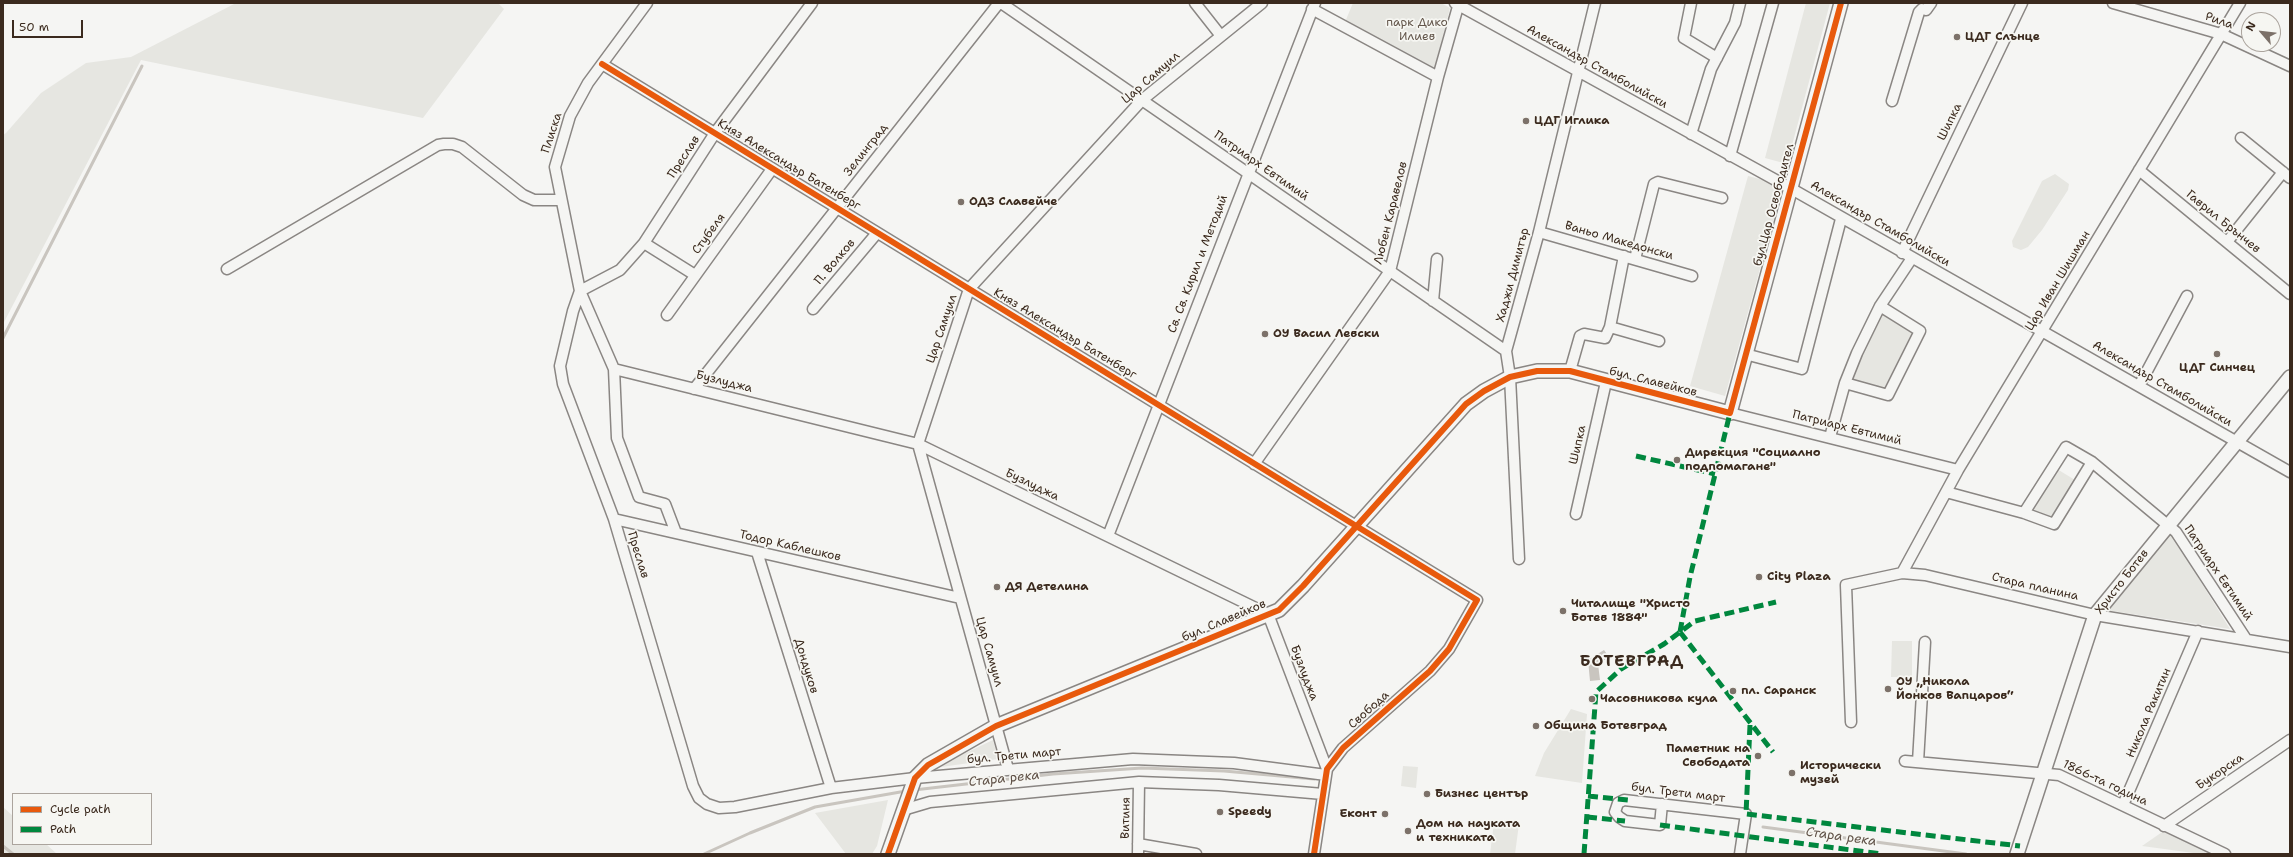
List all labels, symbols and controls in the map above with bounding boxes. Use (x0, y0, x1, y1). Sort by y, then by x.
street label: Рила (2203, 10, 2235, 32)
scale bar (14, 12, 85, 38)
north arrow (2241, 12, 2281, 52)
park label: парк Дико Илиев (1386, 16, 1448, 44)
text: 50 m (19, 19, 49, 35)
text: N (2242, 19, 2260, 34)
street label: Александър Стамболийски (1524, 22, 1670, 112)
place label: ЦДГ Слънце (1965, 30, 2040, 44)
marker: ЦДГ Слънце (1952, 32, 1962, 42)
street label: Цар Самуил (1119, 49, 1183, 107)
street label: Шипка (1935, 101, 1965, 143)
street label: Плиска (539, 111, 565, 155)
place label: ЦДГ Иглика (1534, 114, 1609, 128)
street label: Княз Александър Батенберг (715, 116, 863, 214)
marker: ЦДГ Иглика (1521, 116, 1531, 126)
street label: Зелинград (841, 121, 891, 179)
street label: Патриарх Евтимий (1211, 128, 1311, 204)
street label: Преслав (665, 133, 703, 181)
street label: бул.Цар Освободител (1751, 142, 1797, 268)
street label: Любен Каравелов (1371, 160, 1411, 266)
street label: Александър Стамболийски (1808, 178, 1952, 270)
street label: Гаврил Брънчев (2183, 188, 2263, 256)
street label: Св. Св. Кирил и Методий (1165, 193, 1231, 335)
place label: ОДЗ Славейче (969, 195, 1057, 209)
marker: ОДЗ Славейче (956, 197, 966, 207)
street label: Стубеля (689, 211, 729, 257)
street label: Ваньо Македонски (1563, 219, 1675, 263)
street label: Хаджи Димитър (1493, 226, 1533, 324)
street label: Цар Иван Шишман (2023, 228, 2093, 334)
street label: П. Волков (812, 236, 858, 288)
street label: Княз Александър Батенберг (991, 285, 1139, 383)
street label: Цар Самуил (923, 293, 961, 365)
place label: ОУ Васил Левски (1273, 327, 1379, 341)
marker: ОУ Васил Левски (1260, 329, 1270, 339)
street label: Александър Стамболийски (2090, 338, 2234, 430)
marker: ЦДГ Синчец (2212, 349, 2222, 359)
place label: ЦДГ Синчец (2179, 361, 2255, 375)
street label: бул. Славейков (1608, 364, 1698, 400)
street label: Бузлуджа (694, 368, 754, 396)
street label: Патриарх Евтимий (1791, 407, 1903, 449)
street label: Шипка (1567, 424, 1589, 466)
place label: Дирекция "Социално подпомагане" (1685, 446, 1821, 474)
marker: Дирекция "Социално подпомагане" (1672, 455, 1682, 465)
street label: Бузлуджа (1003, 466, 1061, 504)
street label: Патриарх Евтимий (2181, 522, 2255, 624)
street label: Тодор Каблешков (738, 527, 842, 565)
street label: Преслав (624, 530, 652, 580)
street label: Христо Ботев (2092, 547, 2152, 617)
place label: City Plaza (1767, 570, 1831, 584)
street label: Стара планина (1990, 570, 2080, 604)
marker: City Plaza (1754, 572, 1764, 582)
place label: ДЯ Детелина (1005, 580, 1088, 594)
marker: ДЯ Детелина (992, 582, 1002, 592)
street label: бул. Славейков (1180, 597, 1268, 645)
place label: Читалище "Христо Ботев 1884" (1571, 597, 1690, 625)
marker: Читалище "Христо Ботев 1884" (1558, 606, 1568, 616)
street label: Цар Самуил (972, 615, 1006, 689)
street label: Дондуков (791, 637, 821, 695)
street label: Бузлуджа (1287, 643, 1321, 703)
district label: БОТЕВГРАД (1580, 652, 1684, 672)
street label: Никола Ракитин (2124, 666, 2174, 760)
place label: ОУ „Никола Йонков Вапцаров“ (1896, 675, 2013, 703)
place label: пл. Саранск (1741, 684, 1816, 698)
marker: ОУ „Никола Йонков Вапцаров“ (1883, 684, 1893, 694)
marker: пл. Саранск (1728, 686, 1738, 696)
street label: Свобода (1346, 688, 1392, 732)
place label: Часовникова кула (1600, 692, 1717, 706)
marker: Часовникова кула (1587, 694, 1597, 704)
place label: Община Ботевград (1544, 719, 1667, 733)
marker: Община Ботевград (1531, 721, 1541, 731)
place label: Паметник на Свободата (1666, 742, 1750, 770)
street label: бул. Трети март (966, 745, 1062, 767)
marker: Паметник на Свободата (1753, 751, 1763, 761)
street label: Букорска (2193, 751, 2247, 793)
street label: 1866-та година (2060, 757, 2150, 809)
place label: Исторически музей (1800, 759, 1881, 787)
water label: Стара река (968, 768, 1040, 790)
marker: Исторически музей (1787, 768, 1797, 778)
street label: бул. Трети март (1630, 780, 1726, 806)
place label: Бизнес център (1435, 787, 1528, 801)
marker: Бизнес център (1422, 789, 1432, 799)
legend (12, 793, 152, 845)
street label: Витиня (1118, 797, 1134, 839)
text: Cycle path (50, 801, 111, 817)
place label: Speedy (1228, 805, 1272, 819)
marker: Speedy (1215, 807, 1225, 817)
place label: Еконт (1339, 807, 1377, 821)
marker: Еконт (1380, 809, 1390, 819)
place label: Дом на науката и техниката (1416, 817, 1520, 845)
text: Path (50, 821, 76, 837)
water label: Стара река (1805, 824, 1877, 850)
marker: Дом на науката и техниката (1403, 826, 1413, 836)

